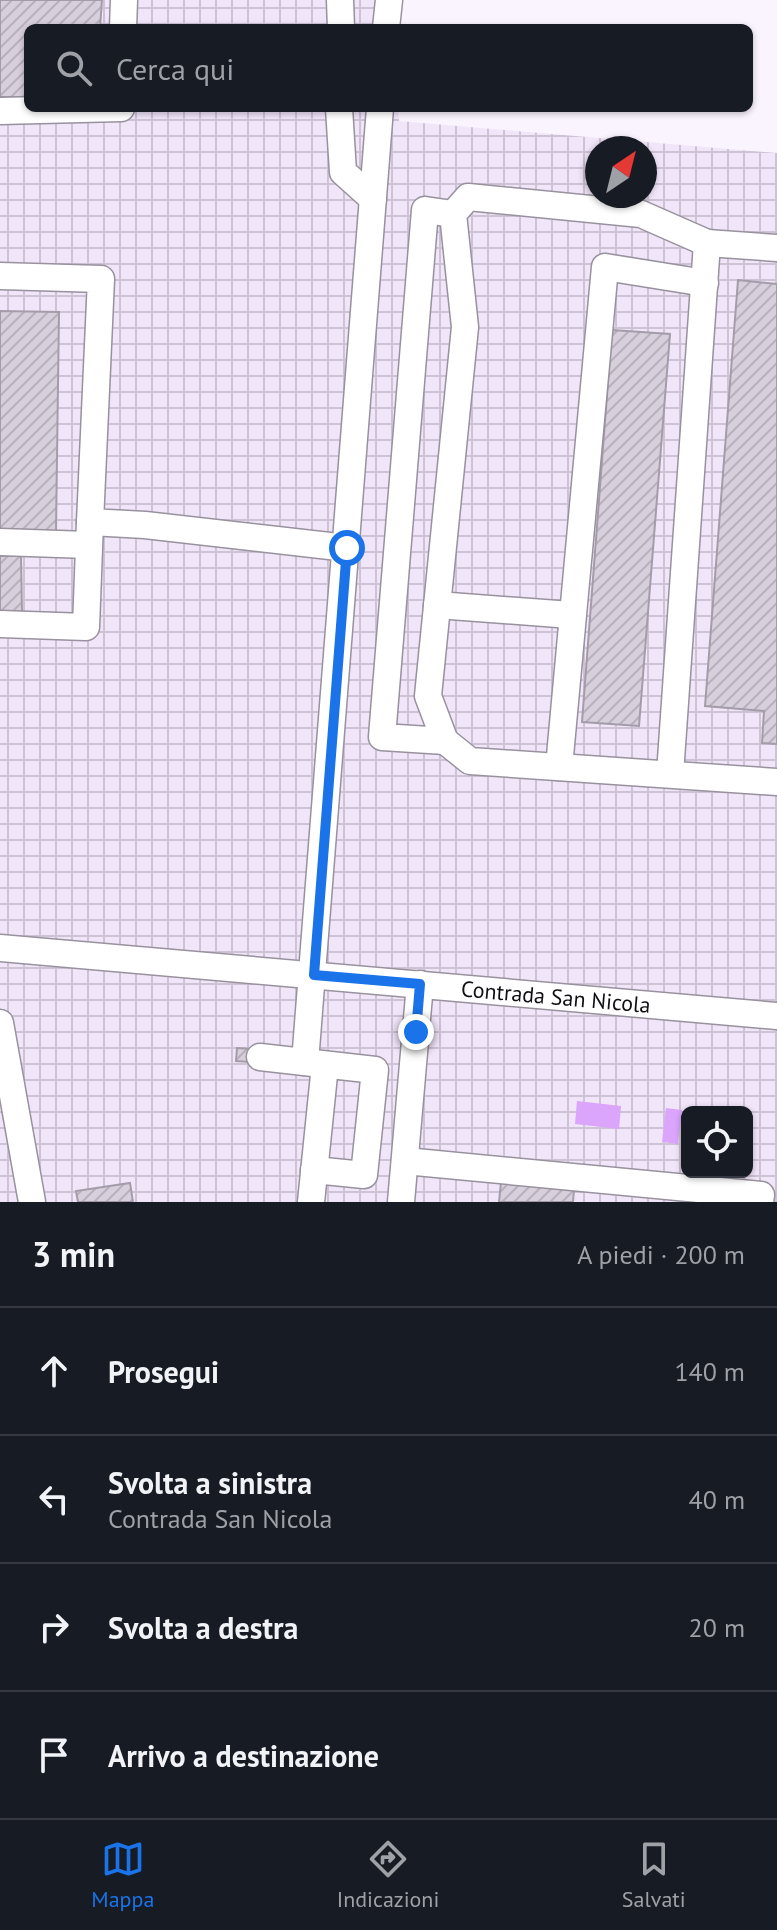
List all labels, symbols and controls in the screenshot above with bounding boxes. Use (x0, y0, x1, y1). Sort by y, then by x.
search box (24, 24, 753, 112)
icon: search (52, 46, 96, 90)
text: Cerca qui (116, 49, 234, 88)
north arrow (585, 136, 657, 208)
route start (329, 530, 365, 566)
street label: Contrada San Nicola (460, 974, 652, 1019)
route end (398, 1014, 434, 1050)
map controls (681, 1106, 753, 1178)
button: locate (681, 1106, 753, 1178)
text: 3 min (32, 1232, 115, 1276)
text: A piedi · 200 m (577, 1238, 745, 1271)
icon: ahead (32, 1349, 76, 1393)
text: Prosegui (108, 1352, 219, 1391)
text: 140 m (674, 1355, 745, 1388)
text: Svolta a sinistra (108, 1463, 312, 1502)
icon: left (32, 1477, 76, 1521)
text: 40 m (689, 1483, 745, 1516)
text: Contrada San Nicola (108, 1502, 332, 1535)
icon: right (32, 1605, 76, 1649)
text: Svolta a destra (108, 1608, 298, 1647)
text: 20 m (689, 1611, 745, 1644)
icon: arrive (32, 1733, 76, 1777)
text: Arrivo a destinazione (108, 1736, 379, 1775)
tab: Mappa (91, 1837, 154, 1913)
tab: Indicazioni (337, 1837, 439, 1913)
tab: Salvati (622, 1837, 686, 1913)

